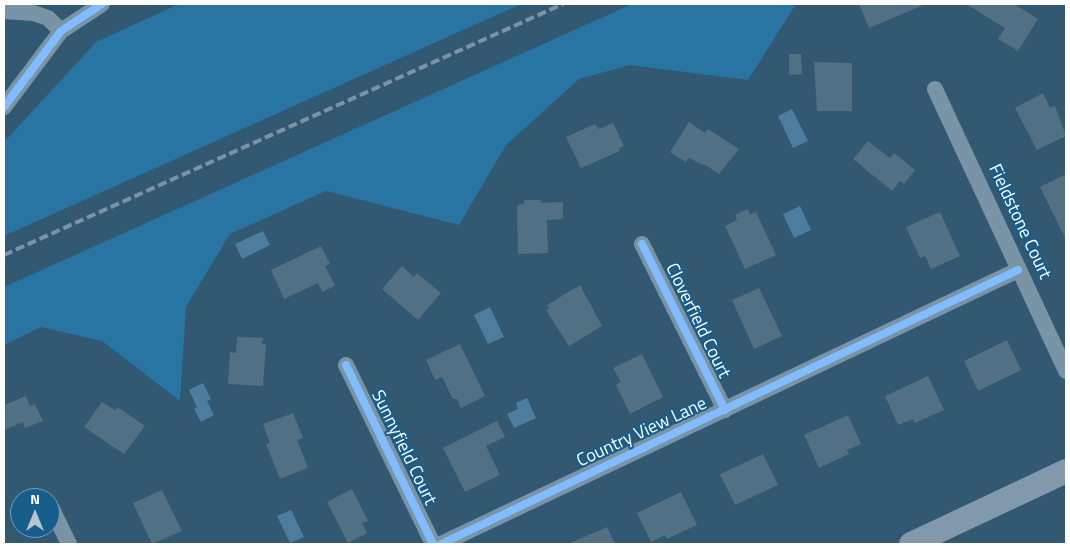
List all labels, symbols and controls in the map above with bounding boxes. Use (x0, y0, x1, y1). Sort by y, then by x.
street label: Fieldstone Court (983, 161, 1055, 283)
street label: Cloverfield Court (660, 260, 734, 382)
street label: Sunnyfield Court (366, 387, 440, 509)
street label: Country View Lane (574, 393, 710, 473)
north arrow (10, 488, 60, 538)
text: N (30, 488, 40, 509)

